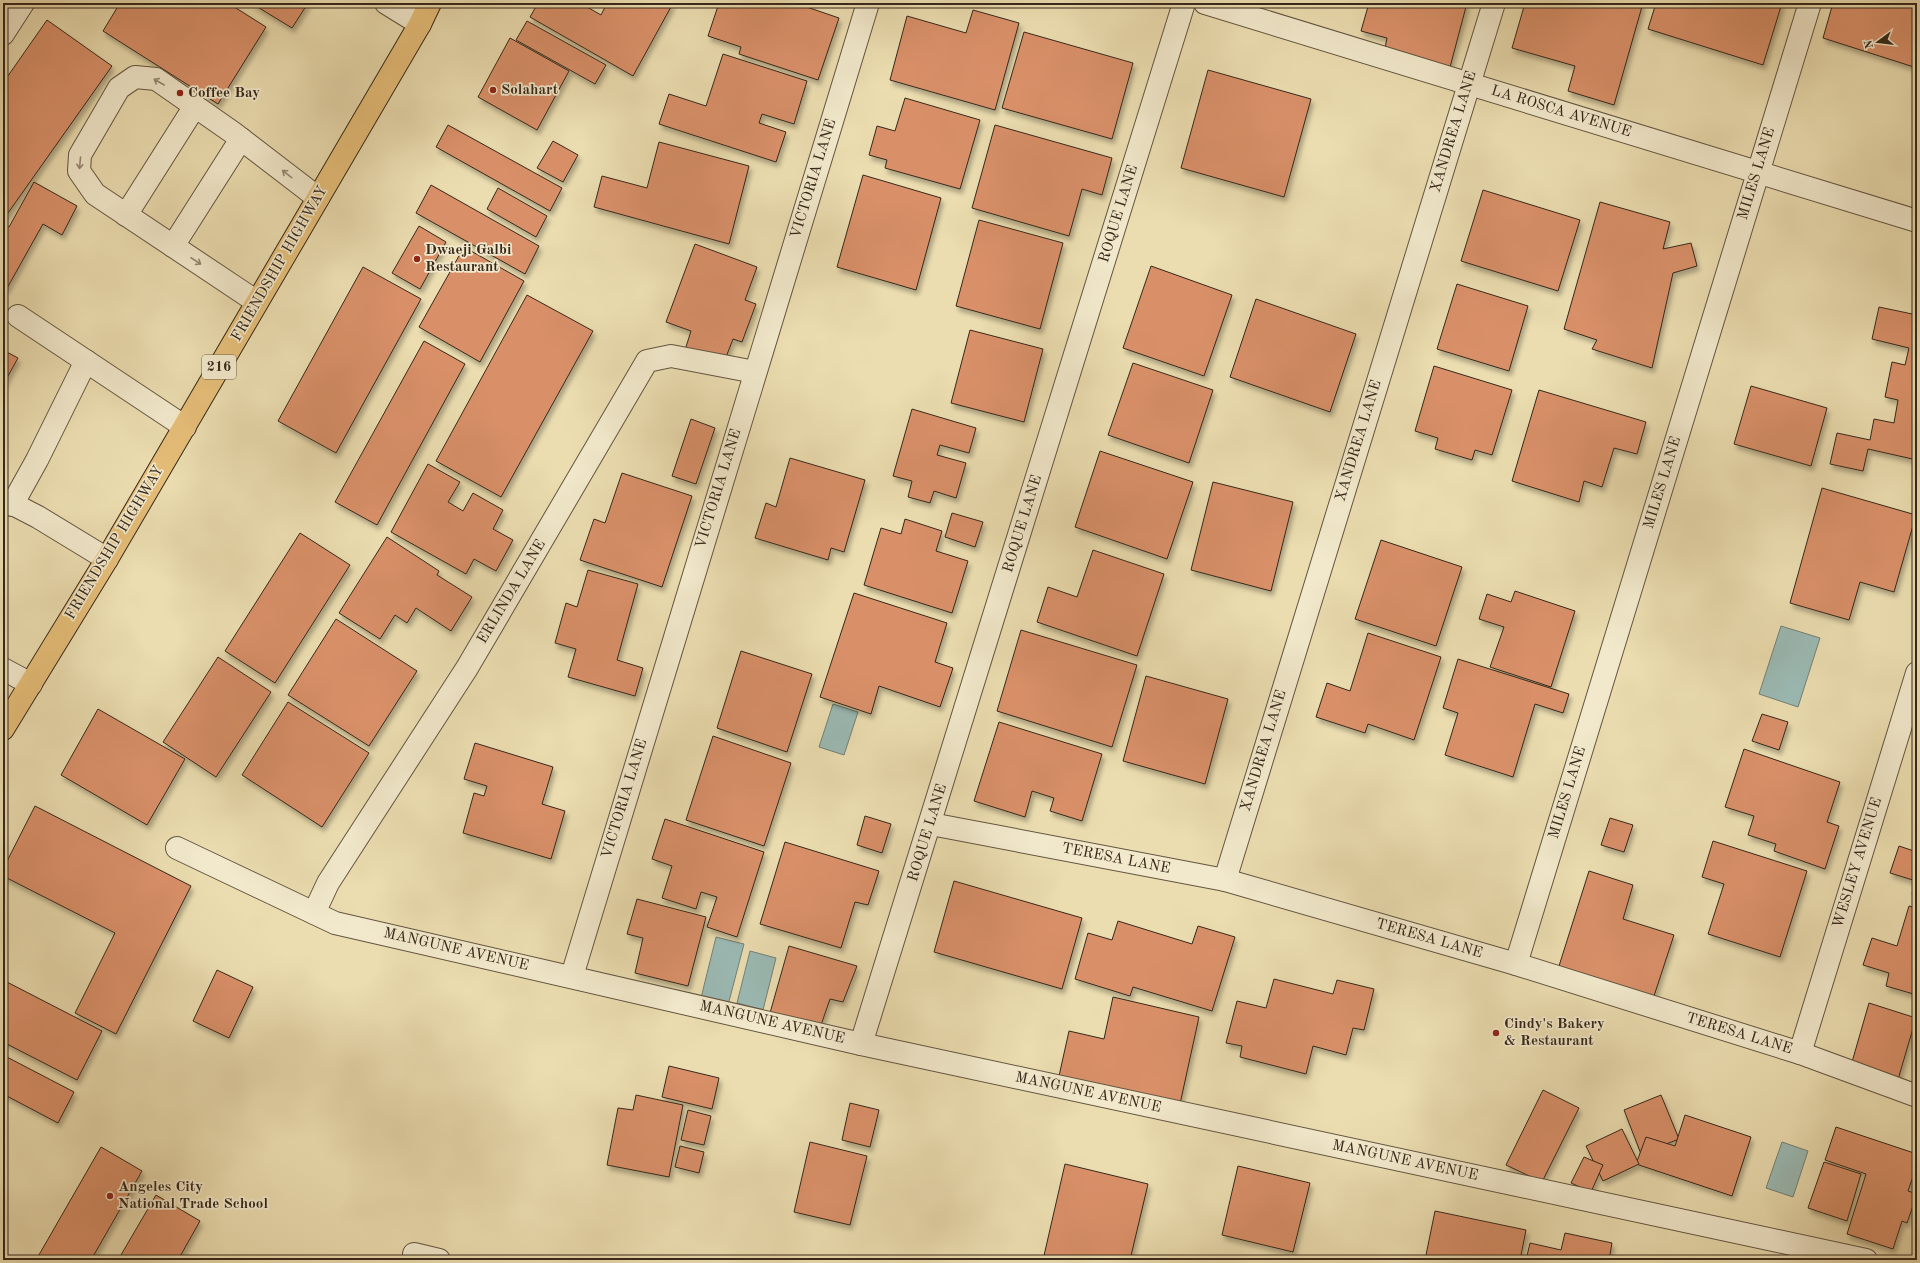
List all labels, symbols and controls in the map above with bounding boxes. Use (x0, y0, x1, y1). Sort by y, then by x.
north arrow (1858, 22, 1898, 62)
text: N (1863, 38, 1876, 50)
street label: XANDREA LANE (1428, 70, 1480, 194)
one-way arrow (153, 78, 165, 85)
place label: Solahart (501, 83, 559, 98)
street label: LA ROSCA AVENUE (1489, 84, 1633, 140)
marker: Solahart (488, 85, 498, 95)
place label: Coffee Bay (188, 86, 260, 101)
marker: Coffee Bay (175, 88, 185, 98)
street label: VICTORIA LANE (789, 117, 839, 241)
street label: MILES LANE (1736, 126, 1778, 222)
one-way arrow (76, 156, 83, 169)
street label: ROQUE LANE (1097, 163, 1141, 265)
one-way arrow (282, 170, 293, 179)
street label: FRIENDSHIP HIGHWAY (229, 184, 331, 344)
place label: Dwaeji Galbi Restaurant (425, 243, 511, 275)
marker: Dwaeji Galbi Restaurant (412, 254, 422, 264)
one-way arrow (190, 257, 201, 265)
road number: 216 (202, 355, 236, 379)
street label: XANDREA LANE (1333, 379, 1385, 503)
street label: VICTORIA LANE (694, 427, 744, 551)
street label: MILES LANE (1642, 435, 1684, 531)
street label: FRIENDSHIP HIGHWAY (63, 463, 167, 623)
street label: ROQUE LANE (1001, 473, 1045, 575)
street label: ERLINDA LANE (475, 537, 549, 647)
street label: XANDREA LANE (1238, 689, 1290, 813)
street label: VICTORIA LANE (600, 737, 650, 861)
street label: MILES LANE (1547, 745, 1589, 841)
street label: ROQUE LANE (906, 782, 950, 884)
street label: WESLEY AVENUE (1831, 796, 1885, 930)
street label: TERESA LANE (1060, 841, 1172, 877)
street label: TERESA LANE (1374, 917, 1484, 961)
street label: MANGUNE AVENUE (382, 926, 530, 974)
street label: MANGUNE AVENUE (698, 999, 846, 1047)
street label: TERESA LANE (1684, 1011, 1794, 1057)
place label: Cindy's Bakery & Restaurant (1504, 1017, 1605, 1049)
marker: Cindy's Bakery & Restaurant (1491, 1028, 1501, 1038)
street label: MANGUNE AVENUE (1014, 1070, 1162, 1116)
street label: MANGUNE AVENUE (1331, 1138, 1479, 1184)
place label: Angeles City National Trade School (118, 1180, 268, 1212)
marker: Angeles City National Trade School (105, 1191, 115, 1201)

